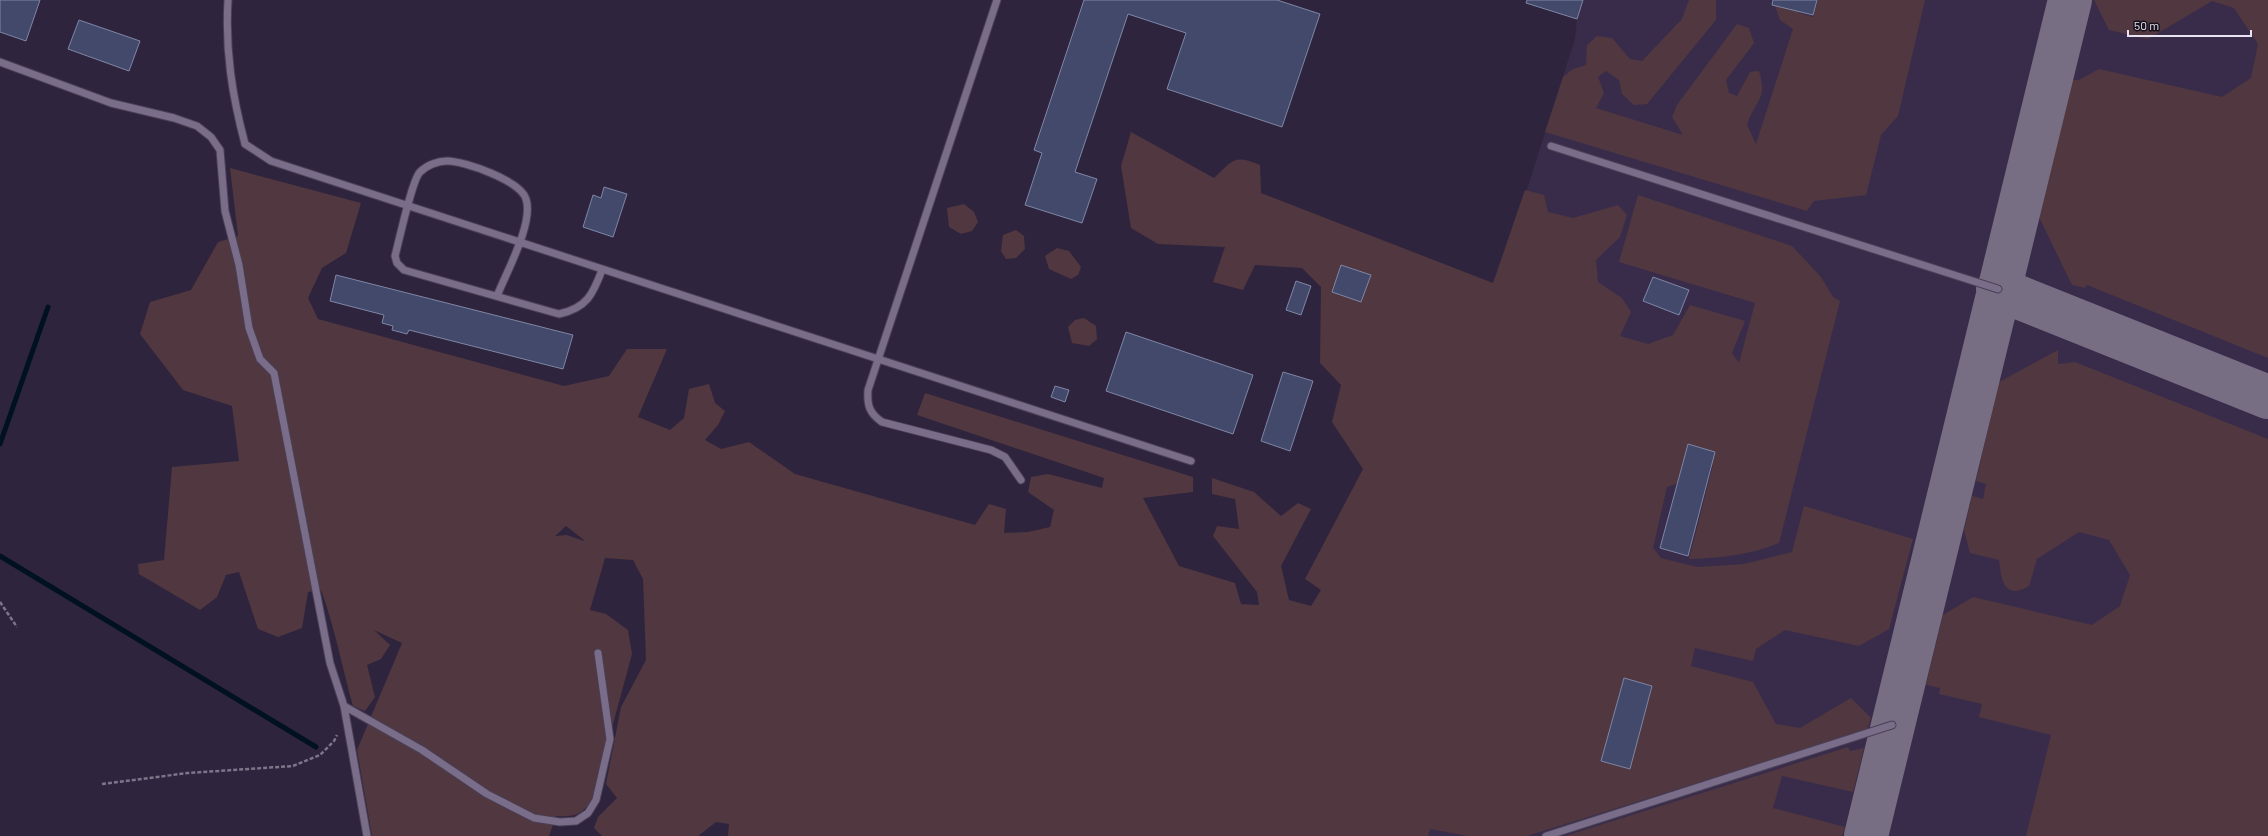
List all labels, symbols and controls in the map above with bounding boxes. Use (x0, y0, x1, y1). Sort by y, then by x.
scale bar (2128, 12, 2251, 38)
text: 50 m (2134, 18, 2159, 32)

